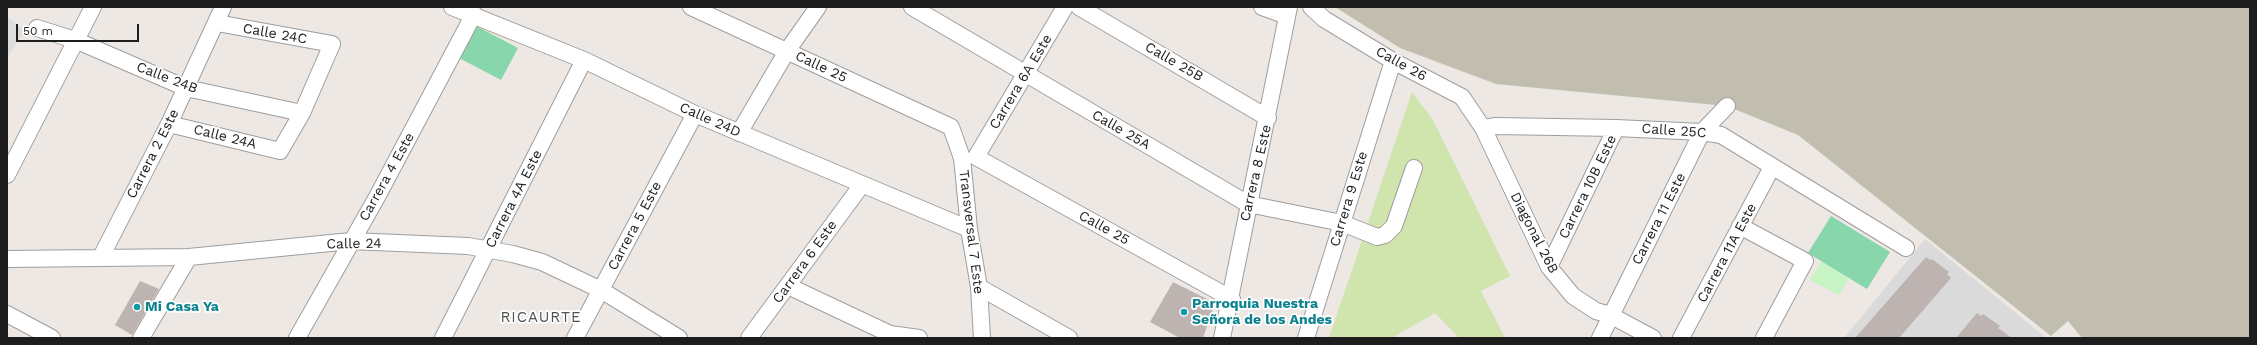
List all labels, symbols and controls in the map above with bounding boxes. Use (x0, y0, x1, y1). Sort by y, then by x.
scale bar (18, 16, 141, 42)
street label: Calle 24C (242, 20, 308, 48)
text: 50 m (23, 24, 53, 38)
street label: Carrera 6A Este (986, 31, 1056, 133)
street label: Calle 25B (1142, 39, 1206, 85)
street label: Calle 26 (1373, 43, 1429, 85)
street label: Calle 25 (792, 48, 850, 86)
street label: Calle 24B (134, 59, 200, 97)
street label: Calle 24D (677, 99, 743, 141)
street label: Carrera 2 Este (123, 106, 183, 202)
street label: Calle 25A (1089, 107, 1153, 153)
street label: Calle 25C (1641, 120, 1707, 142)
street label: Calle 24A (192, 121, 258, 153)
street label: Carrera 8 Este (1237, 123, 1275, 223)
street label: Carrera 4 Este (356, 130, 418, 224)
street label: Carrera 10B Este (1556, 132, 1620, 242)
street label: Carrera 4A Este (482, 147, 546, 251)
street label: Carrera 9 Este (1327, 149, 1371, 249)
street label: Transversal 7 Este (955, 169, 987, 295)
street label: Carrera 11 Este (1629, 170, 1689, 268)
street label: Carrera 5 Este (605, 179, 665, 273)
street label: Diagonal 26B (1506, 190, 1562, 276)
street label: Carrera 11A Este (1694, 200, 1760, 306)
street label: Calle 25 (1076, 207, 1132, 249)
street label: Carrera 6 Este (769, 217, 841, 307)
street label: Calle 24 (326, 235, 382, 253)
place label: Parroquia Nuestra Señora de los Andes (1192, 296, 1332, 328)
place label: Mi Casa Ya (145, 299, 219, 315)
marker: Mi Casa Ya (132, 302, 142, 312)
marker: Parroquia Nuestra Señora de los Andes (1179, 307, 1189, 317)
district label: RICAURTE (500, 309, 582, 327)

